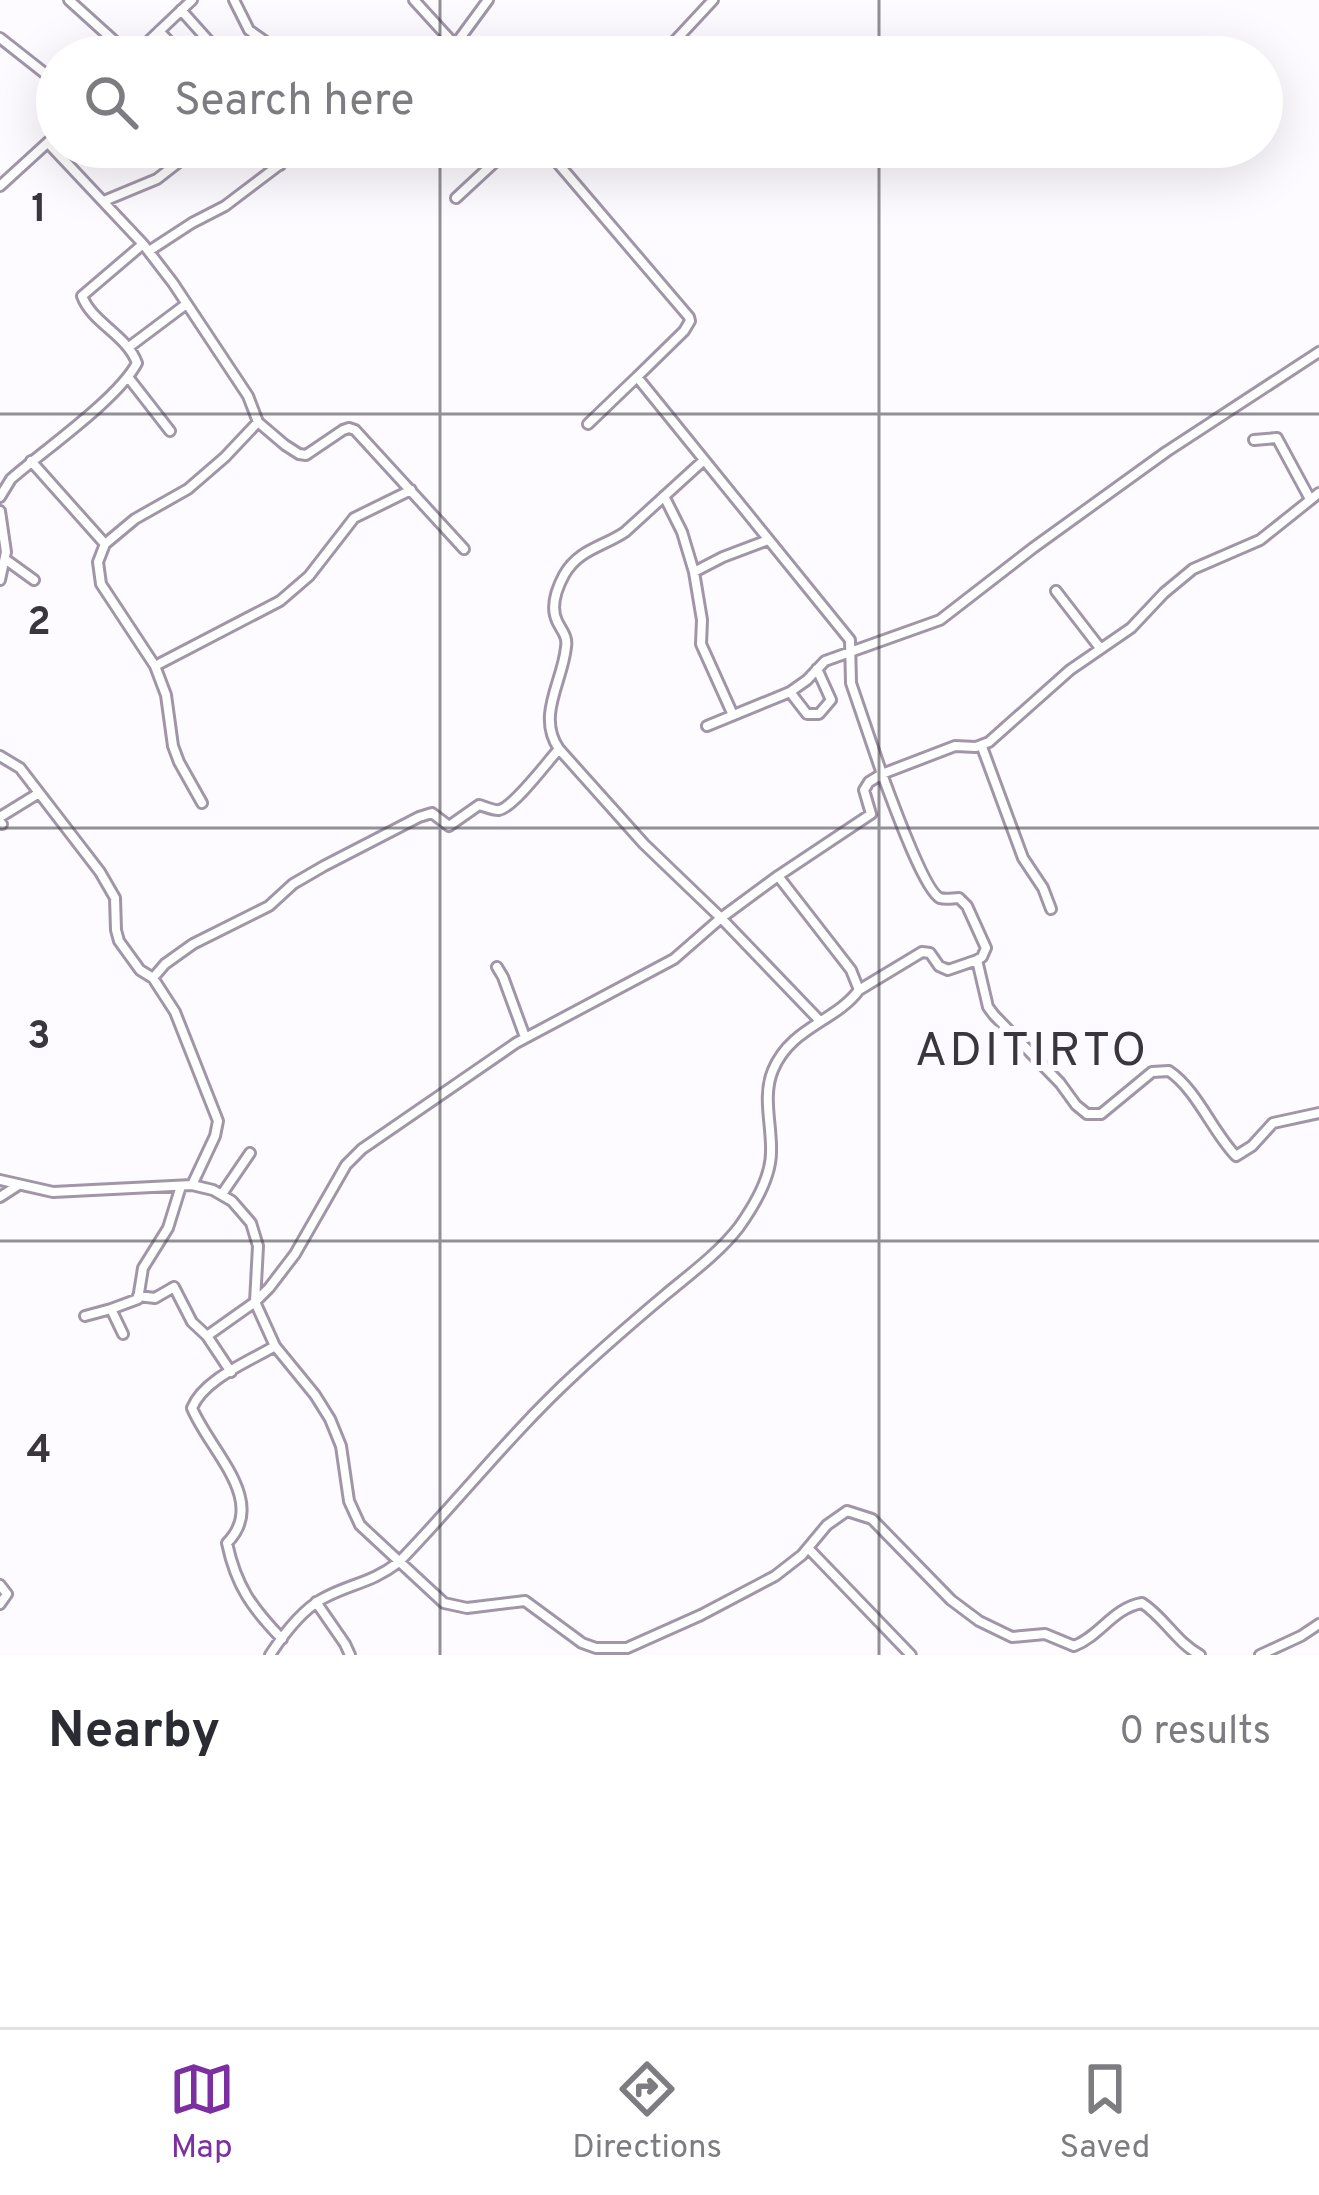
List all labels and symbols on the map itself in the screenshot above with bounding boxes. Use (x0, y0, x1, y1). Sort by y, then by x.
text: 1 (31, 187, 47, 236)
text: 2 (27, 600, 51, 649)
text: 3 (27, 1014, 51, 1063)
district label: ADITIRTO (915, 1023, 1149, 1083)
text: 4 (26, 1428, 52, 1477)

